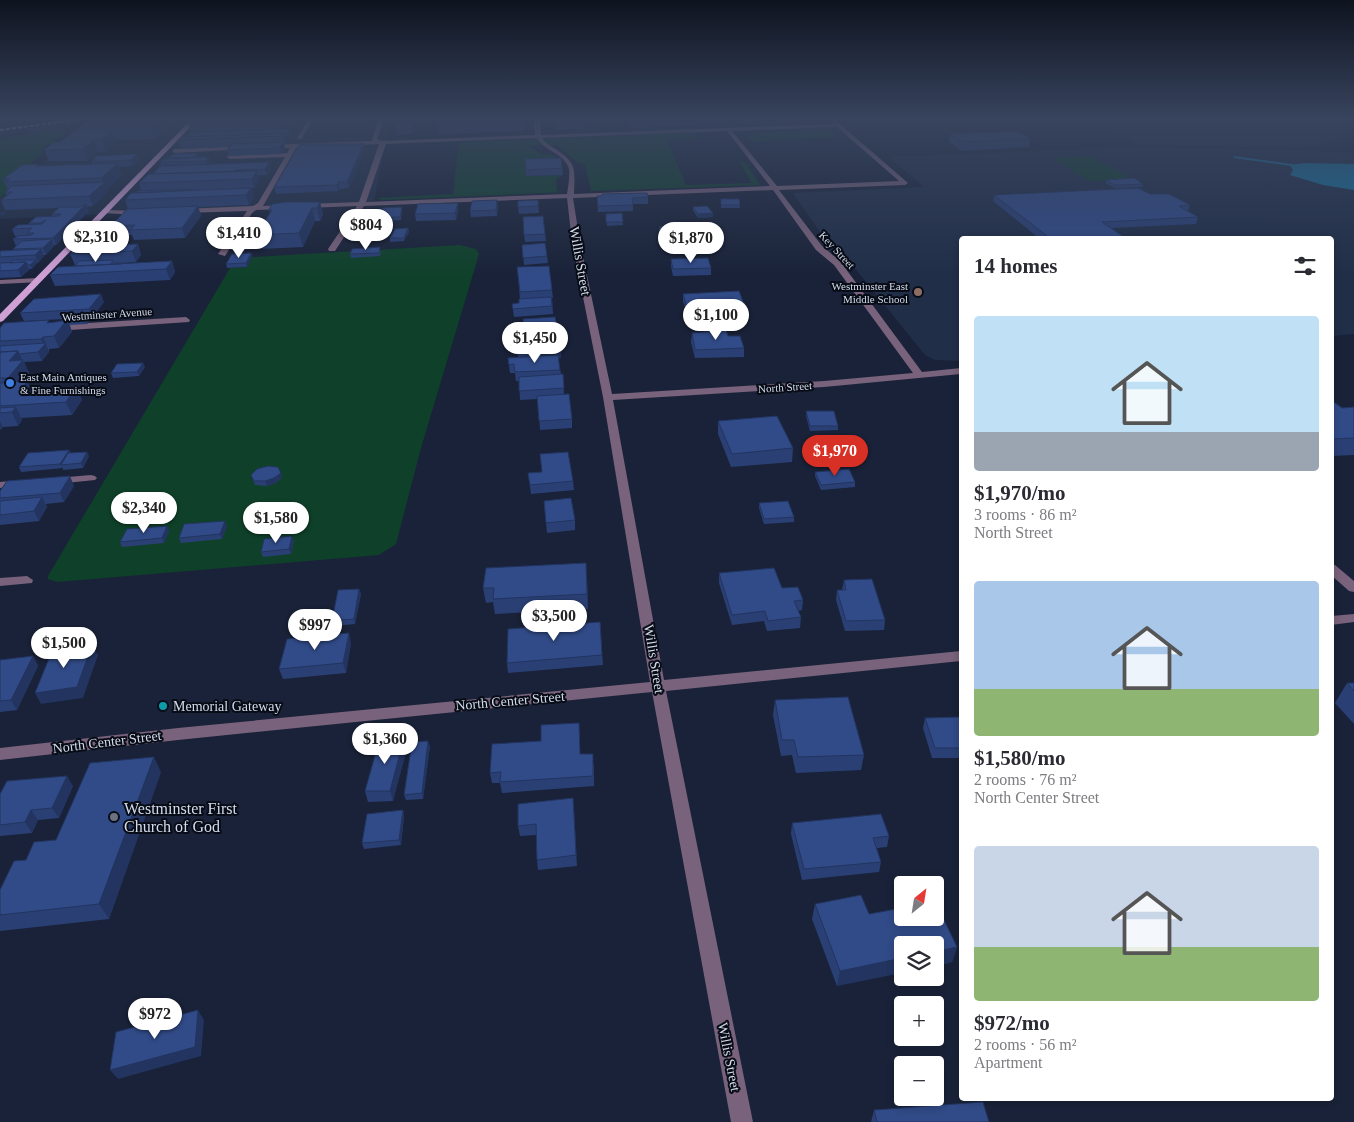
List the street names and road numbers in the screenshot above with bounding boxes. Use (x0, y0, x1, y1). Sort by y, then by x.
street label: Willis Street (567, 225, 593, 297)
street label: Key Street (817, 229, 857, 271)
street label: Westminster Avenue (62, 305, 153, 323)
street label: North Street (758, 379, 812, 395)
street label: Willis Street (641, 623, 667, 695)
street label: North Center Street (455, 689, 565, 713)
street label: North Center Street (52, 728, 162, 756)
street label: Willis Street (715, 1021, 743, 1093)

